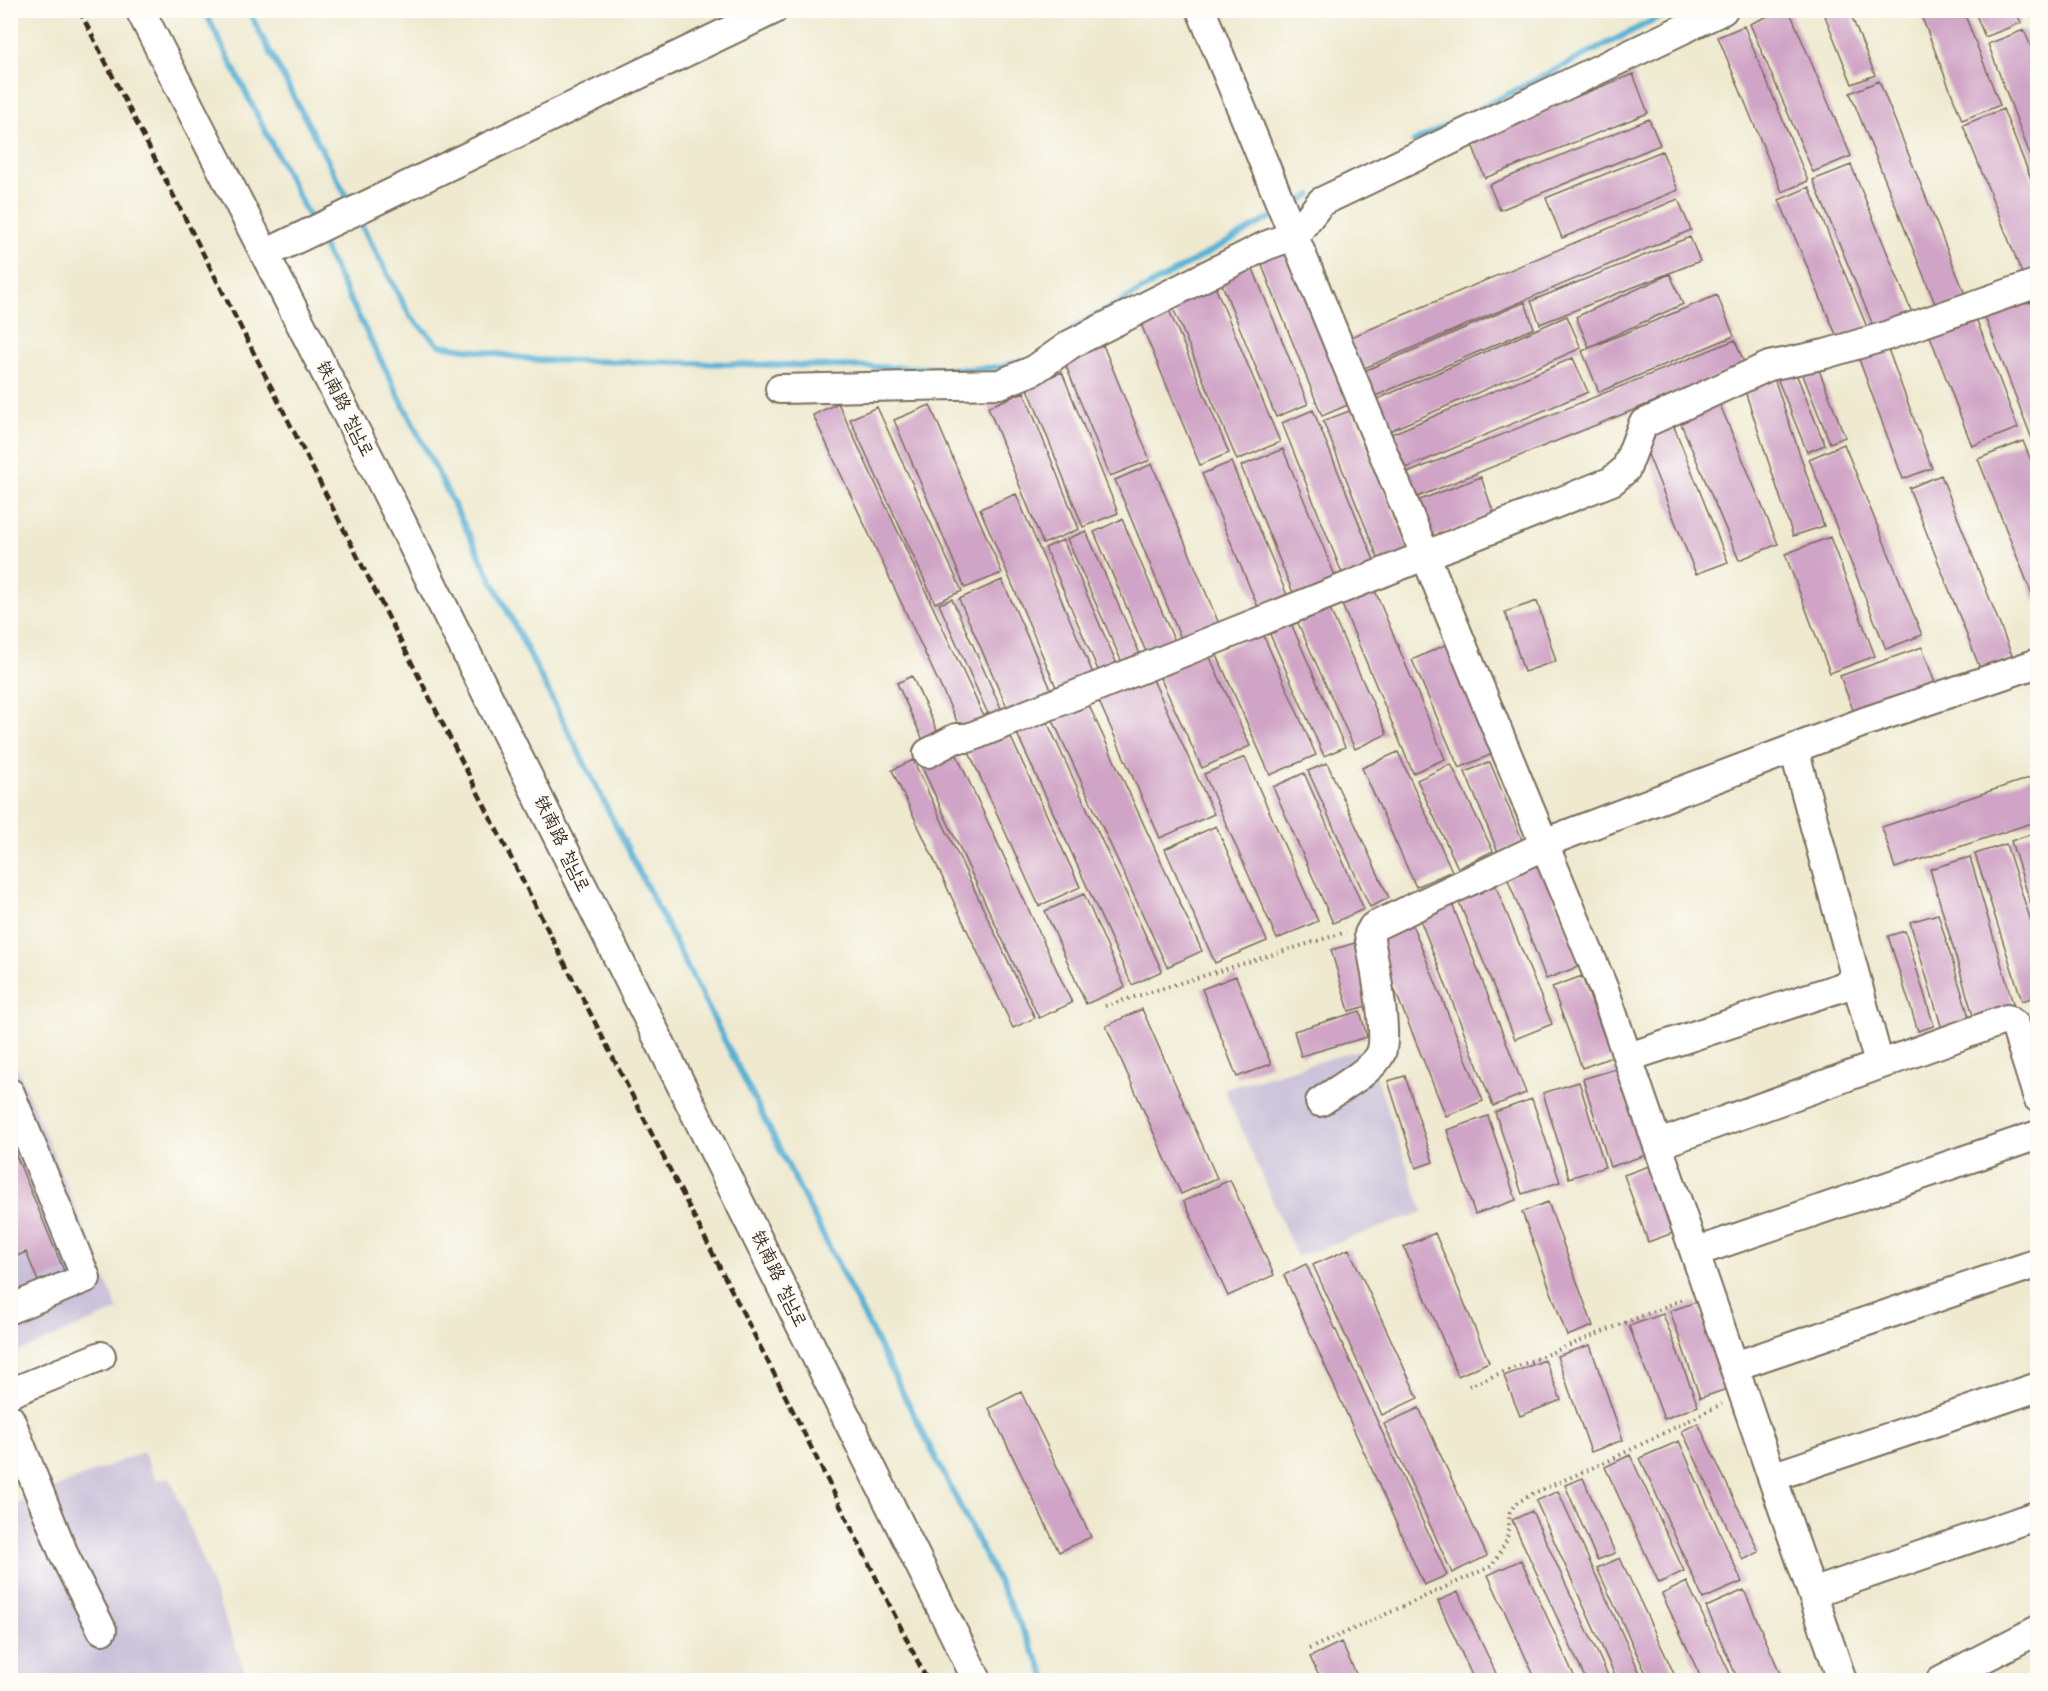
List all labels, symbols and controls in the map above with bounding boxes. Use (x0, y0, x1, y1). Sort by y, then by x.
street label: 铁南路 철남로 (307, 356, 381, 462)
street label: 铁南路 철남로 (525, 791, 597, 897)
street label: 铁南路 철남로 (742, 1226, 814, 1332)

